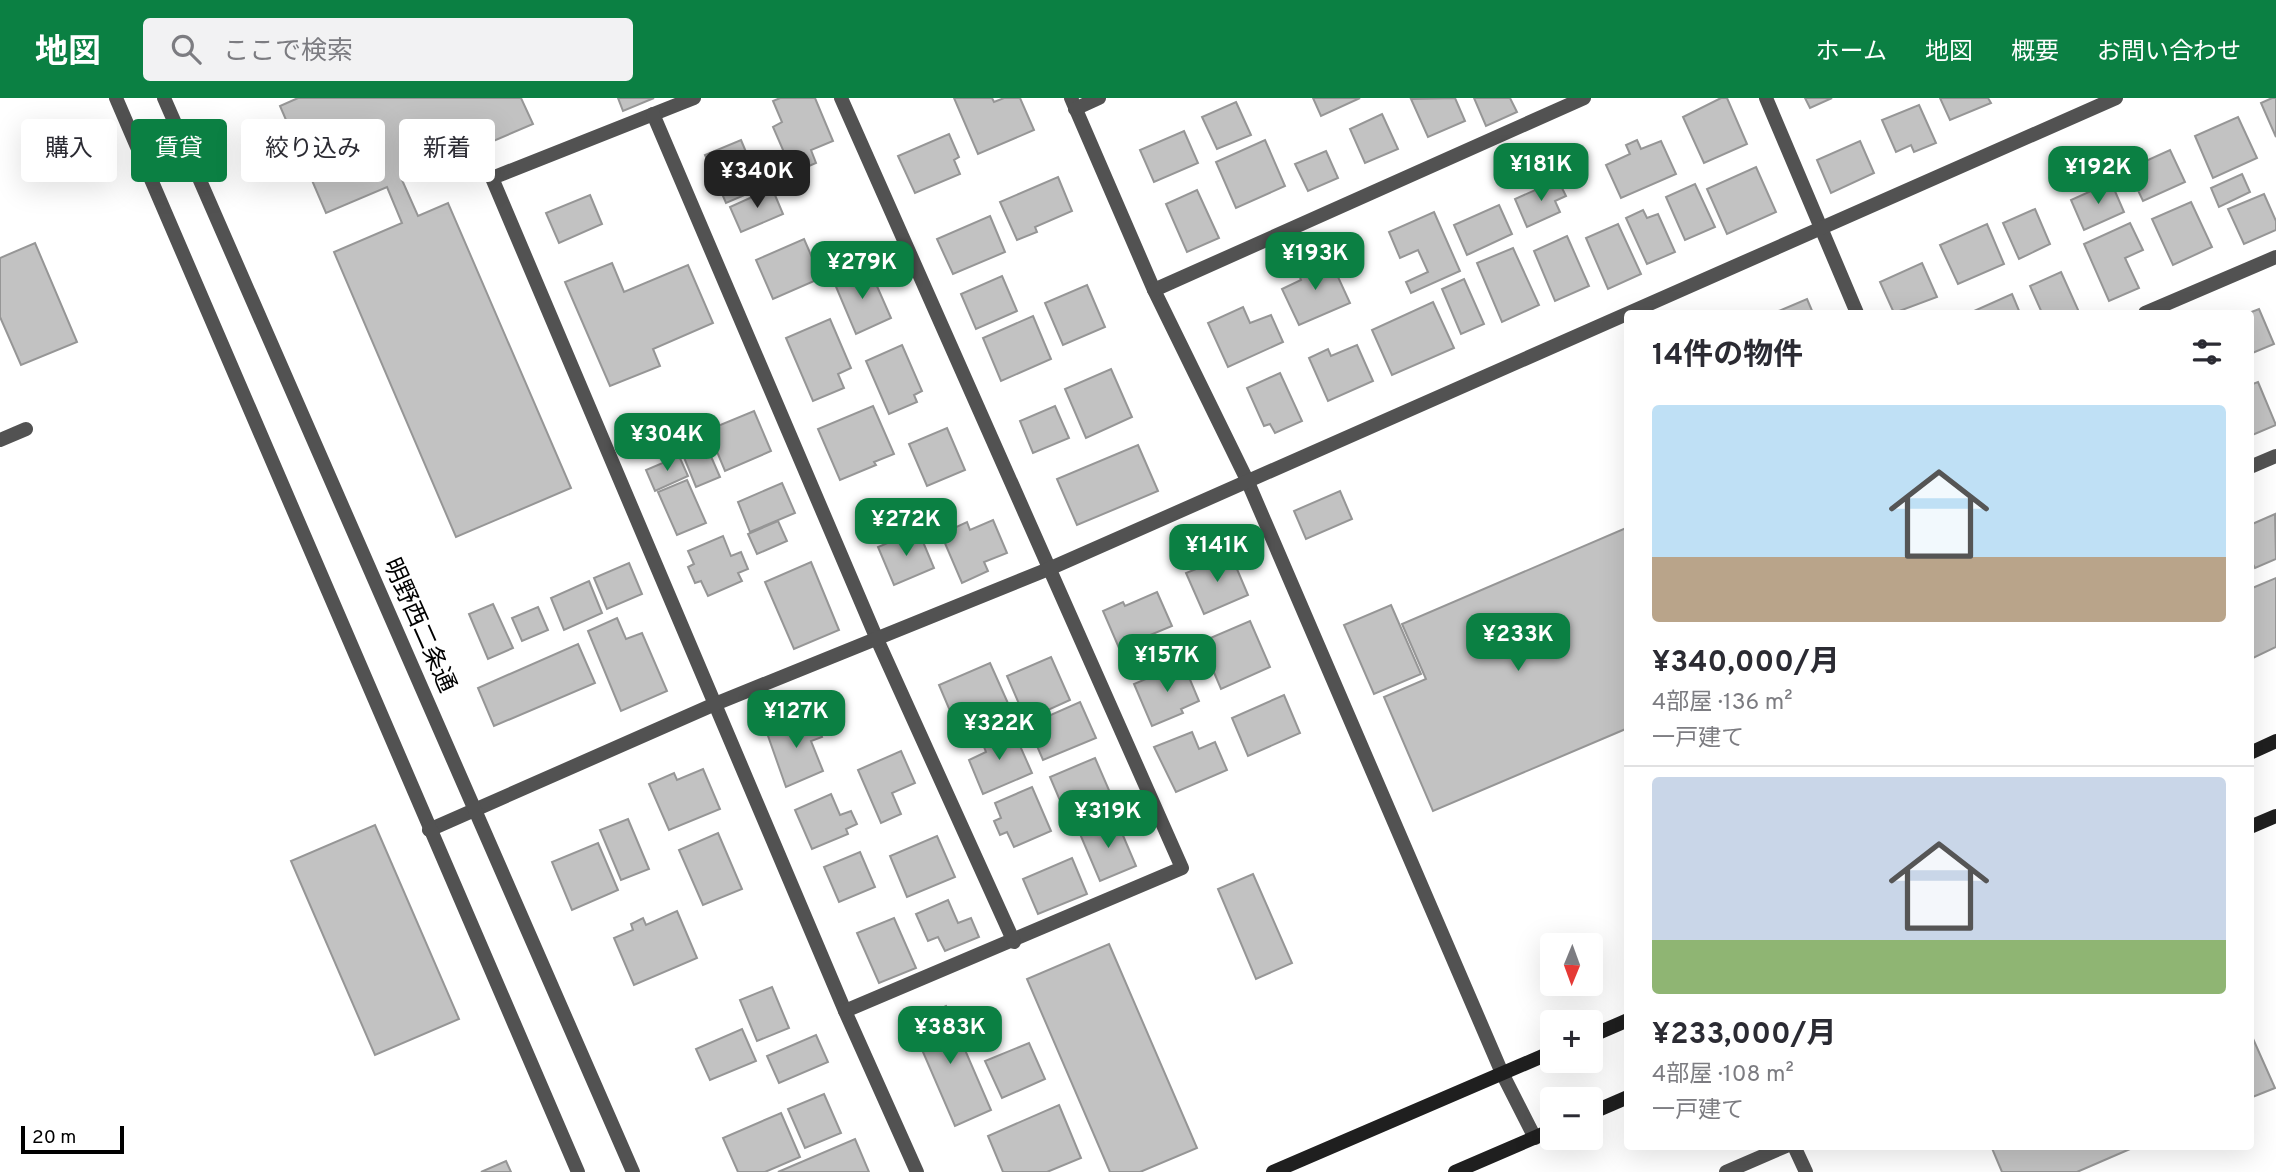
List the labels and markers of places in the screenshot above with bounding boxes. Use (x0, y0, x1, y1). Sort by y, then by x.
pin: ¥181K (1492, 144, 1590, 203)
pin: ¥192K (2049, 146, 2147, 206)
pin: ¥340K (708, 150, 806, 210)
pin: ¥193K (1266, 232, 1364, 292)
pin: ¥279K (813, 242, 911, 301)
pin: ¥304K (618, 414, 716, 473)
pin: ¥272K (857, 498, 955, 558)
pin: ¥141K (1168, 524, 1266, 584)
pin: ¥233K (1469, 614, 1567, 673)
pin: ¥157K (1118, 634, 1216, 694)
pin: ¥127K (747, 690, 845, 750)
pin: ¥322K (950, 702, 1048, 762)
pin: ¥319K (1059, 790, 1157, 850)
pin: ¥383K (901, 1006, 999, 1066)

